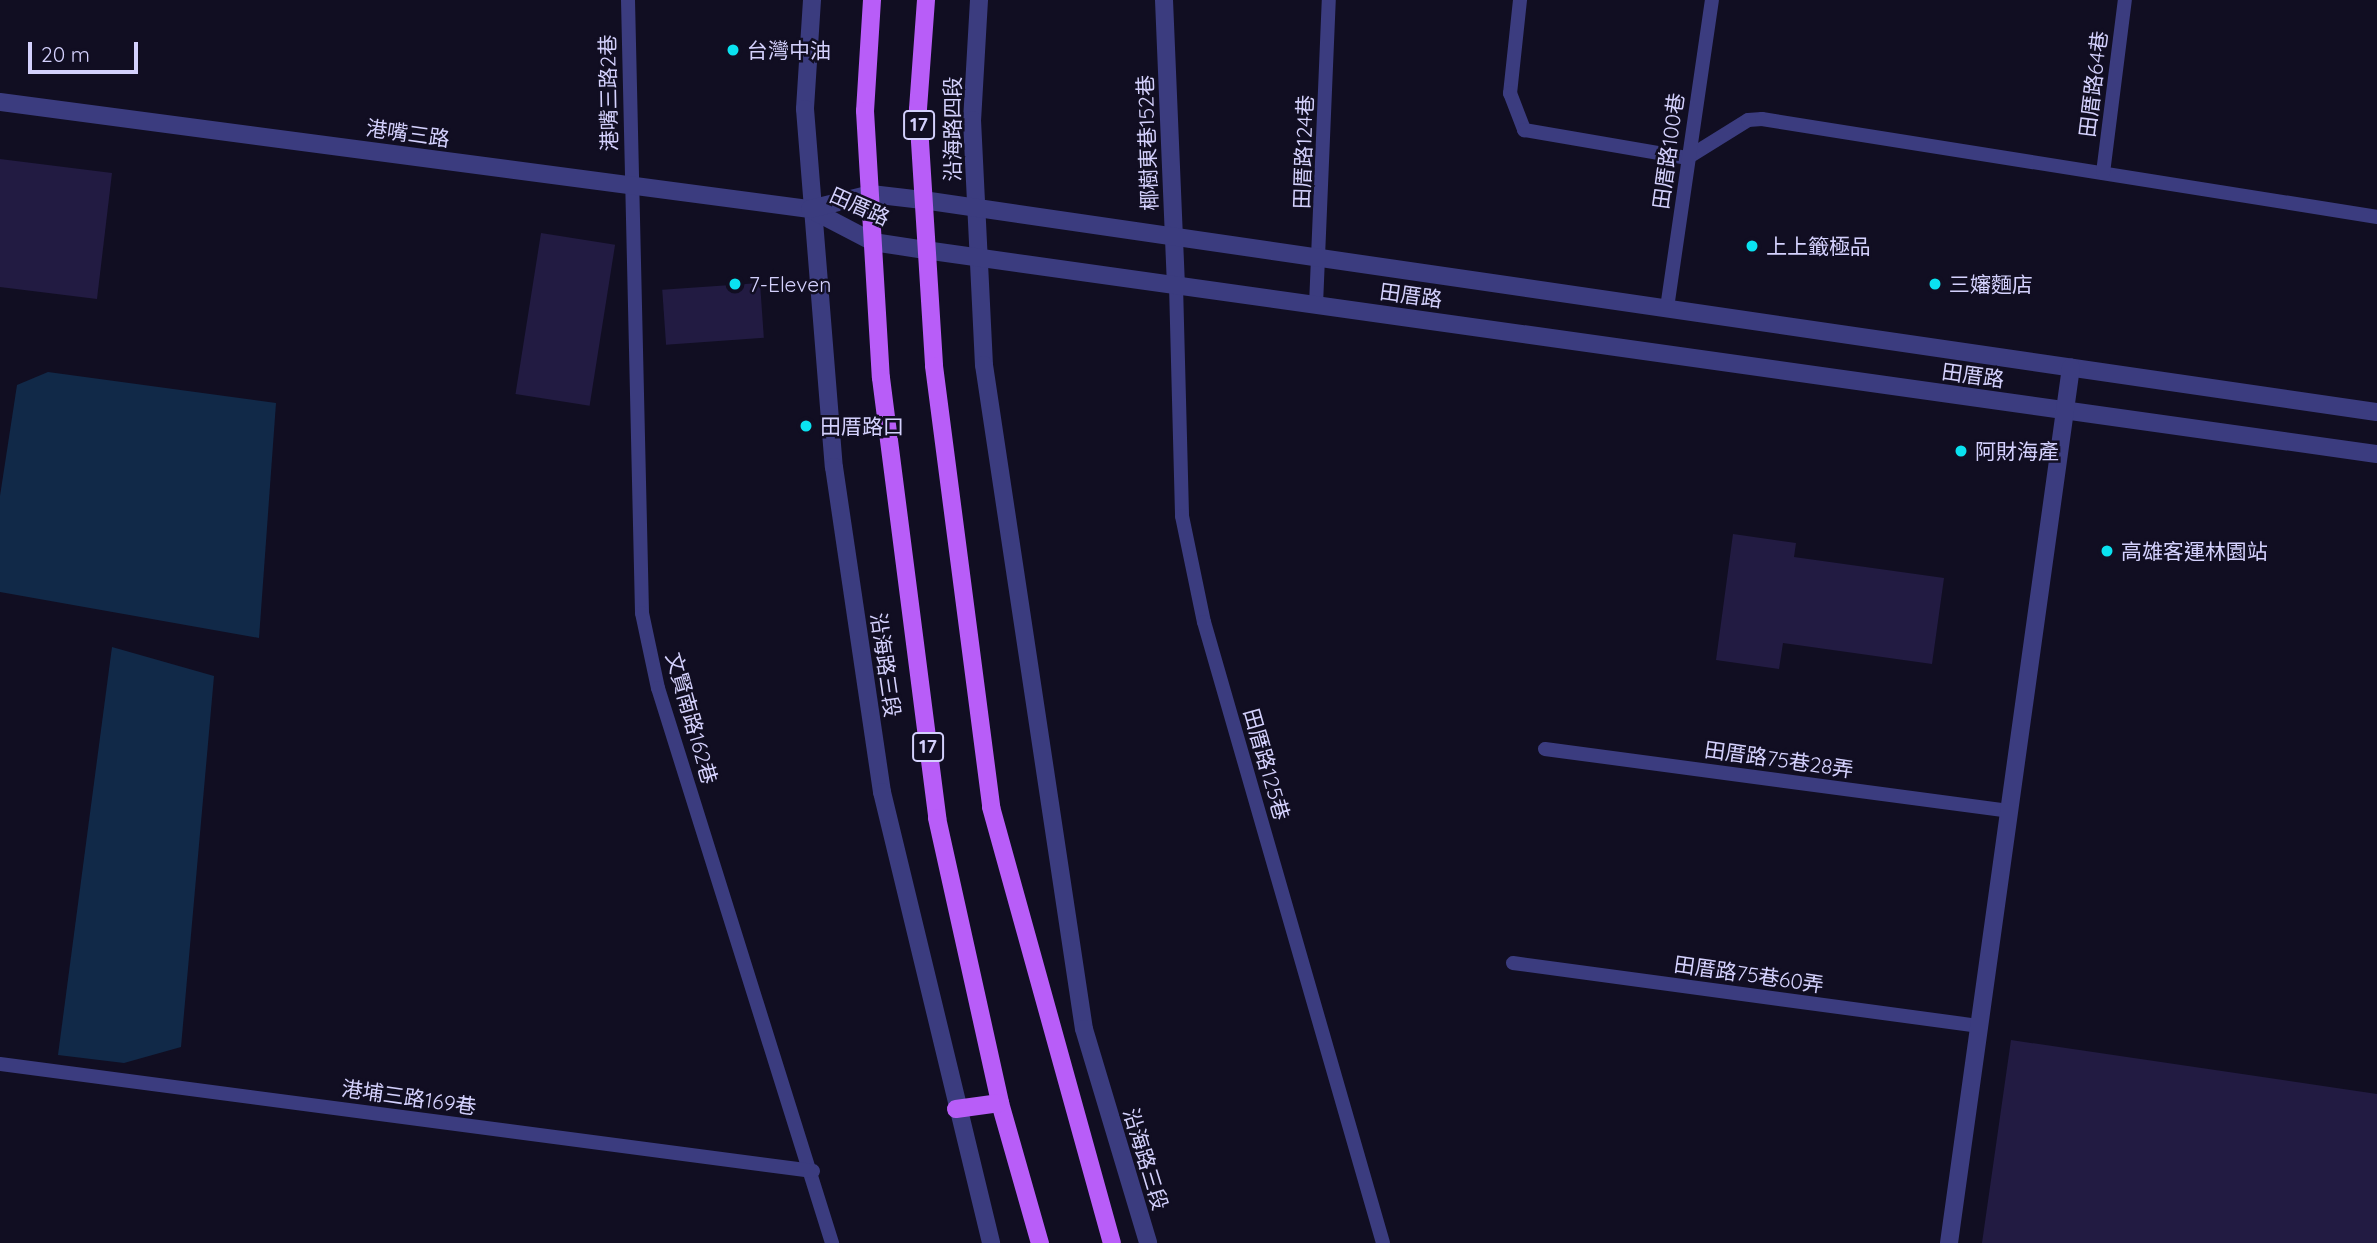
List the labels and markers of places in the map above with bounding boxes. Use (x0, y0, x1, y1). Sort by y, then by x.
place label: 台灣中油 (747, 37, 831, 63)
marker: 台灣中油 (725, 42, 741, 58)
place label: 上上籤極品 (1766, 233, 1871, 259)
marker: 上上籤極品 (1744, 238, 1760, 254)
place label: 7-Eleven (749, 271, 831, 297)
place label: 三嬸麵店 (1949, 271, 2033, 297)
marker: 7-Eleven (727, 276, 743, 292)
marker: 三嬸麵店 (1927, 276, 1943, 292)
place label: 田厝路口 (820, 413, 904, 439)
marker: 田厝路口 (798, 418, 814, 434)
place label: 阿財海產 (1975, 438, 2059, 464)
marker: 阿財海產 (1953, 443, 1969, 459)
place label: 高雄客運林園站 (2121, 538, 2268, 564)
marker: 高雄客運林園站 (2099, 543, 2115, 559)

